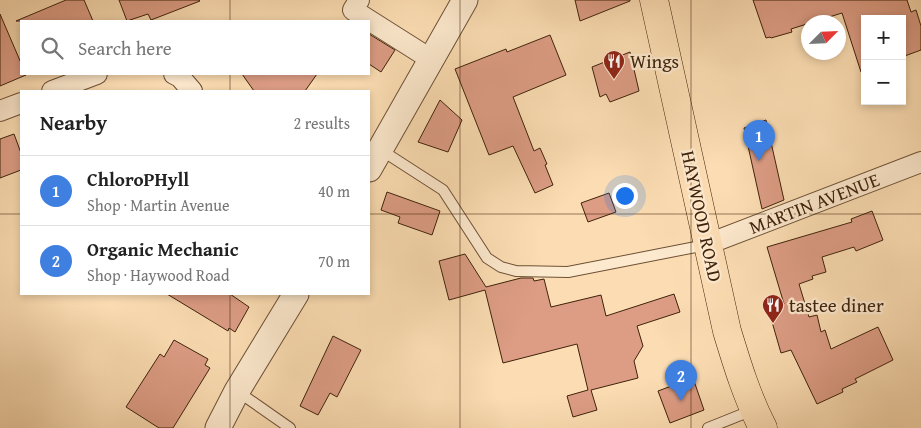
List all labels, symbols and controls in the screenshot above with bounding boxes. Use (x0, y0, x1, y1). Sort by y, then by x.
north arrow (801, 15, 846, 60)
map controls (861, 15, 906, 105)
button: + (861, 15, 906, 60)
search box (20, 20, 370, 75)
icon: search (38, 34, 66, 62)
text: Search here (78, 34, 172, 62)
place label: Wings (630, 47, 679, 75)
restaurant icon: Wings (602, 49, 626, 80)
button: − (861, 60, 906, 105)
text: Nearby (40, 107, 107, 138)
text: 2 results (293, 111, 350, 135)
pin: 1 (743, 120, 775, 161)
street label: HAYWOOD ROAD (674, 148, 730, 284)
text: ChloroPHyll (87, 165, 189, 193)
street label: MARTIN AVENUE (745, 165, 884, 241)
text: 1 (52, 179, 60, 203)
text: 40 m (318, 179, 350, 203)
your location (612, 183, 638, 209)
text: Shop · Martin Avenue (87, 193, 229, 217)
text: Organic Mechanic (87, 235, 239, 263)
text: 2 (52, 249, 60, 273)
text: 70 m (318, 249, 350, 273)
text: Shop · Haywood Road (87, 263, 229, 287)
place label: tastee diner (789, 291, 884, 319)
restaurant icon: tastee diner (761, 293, 785, 324)
pin: 2 (665, 360, 697, 401)

